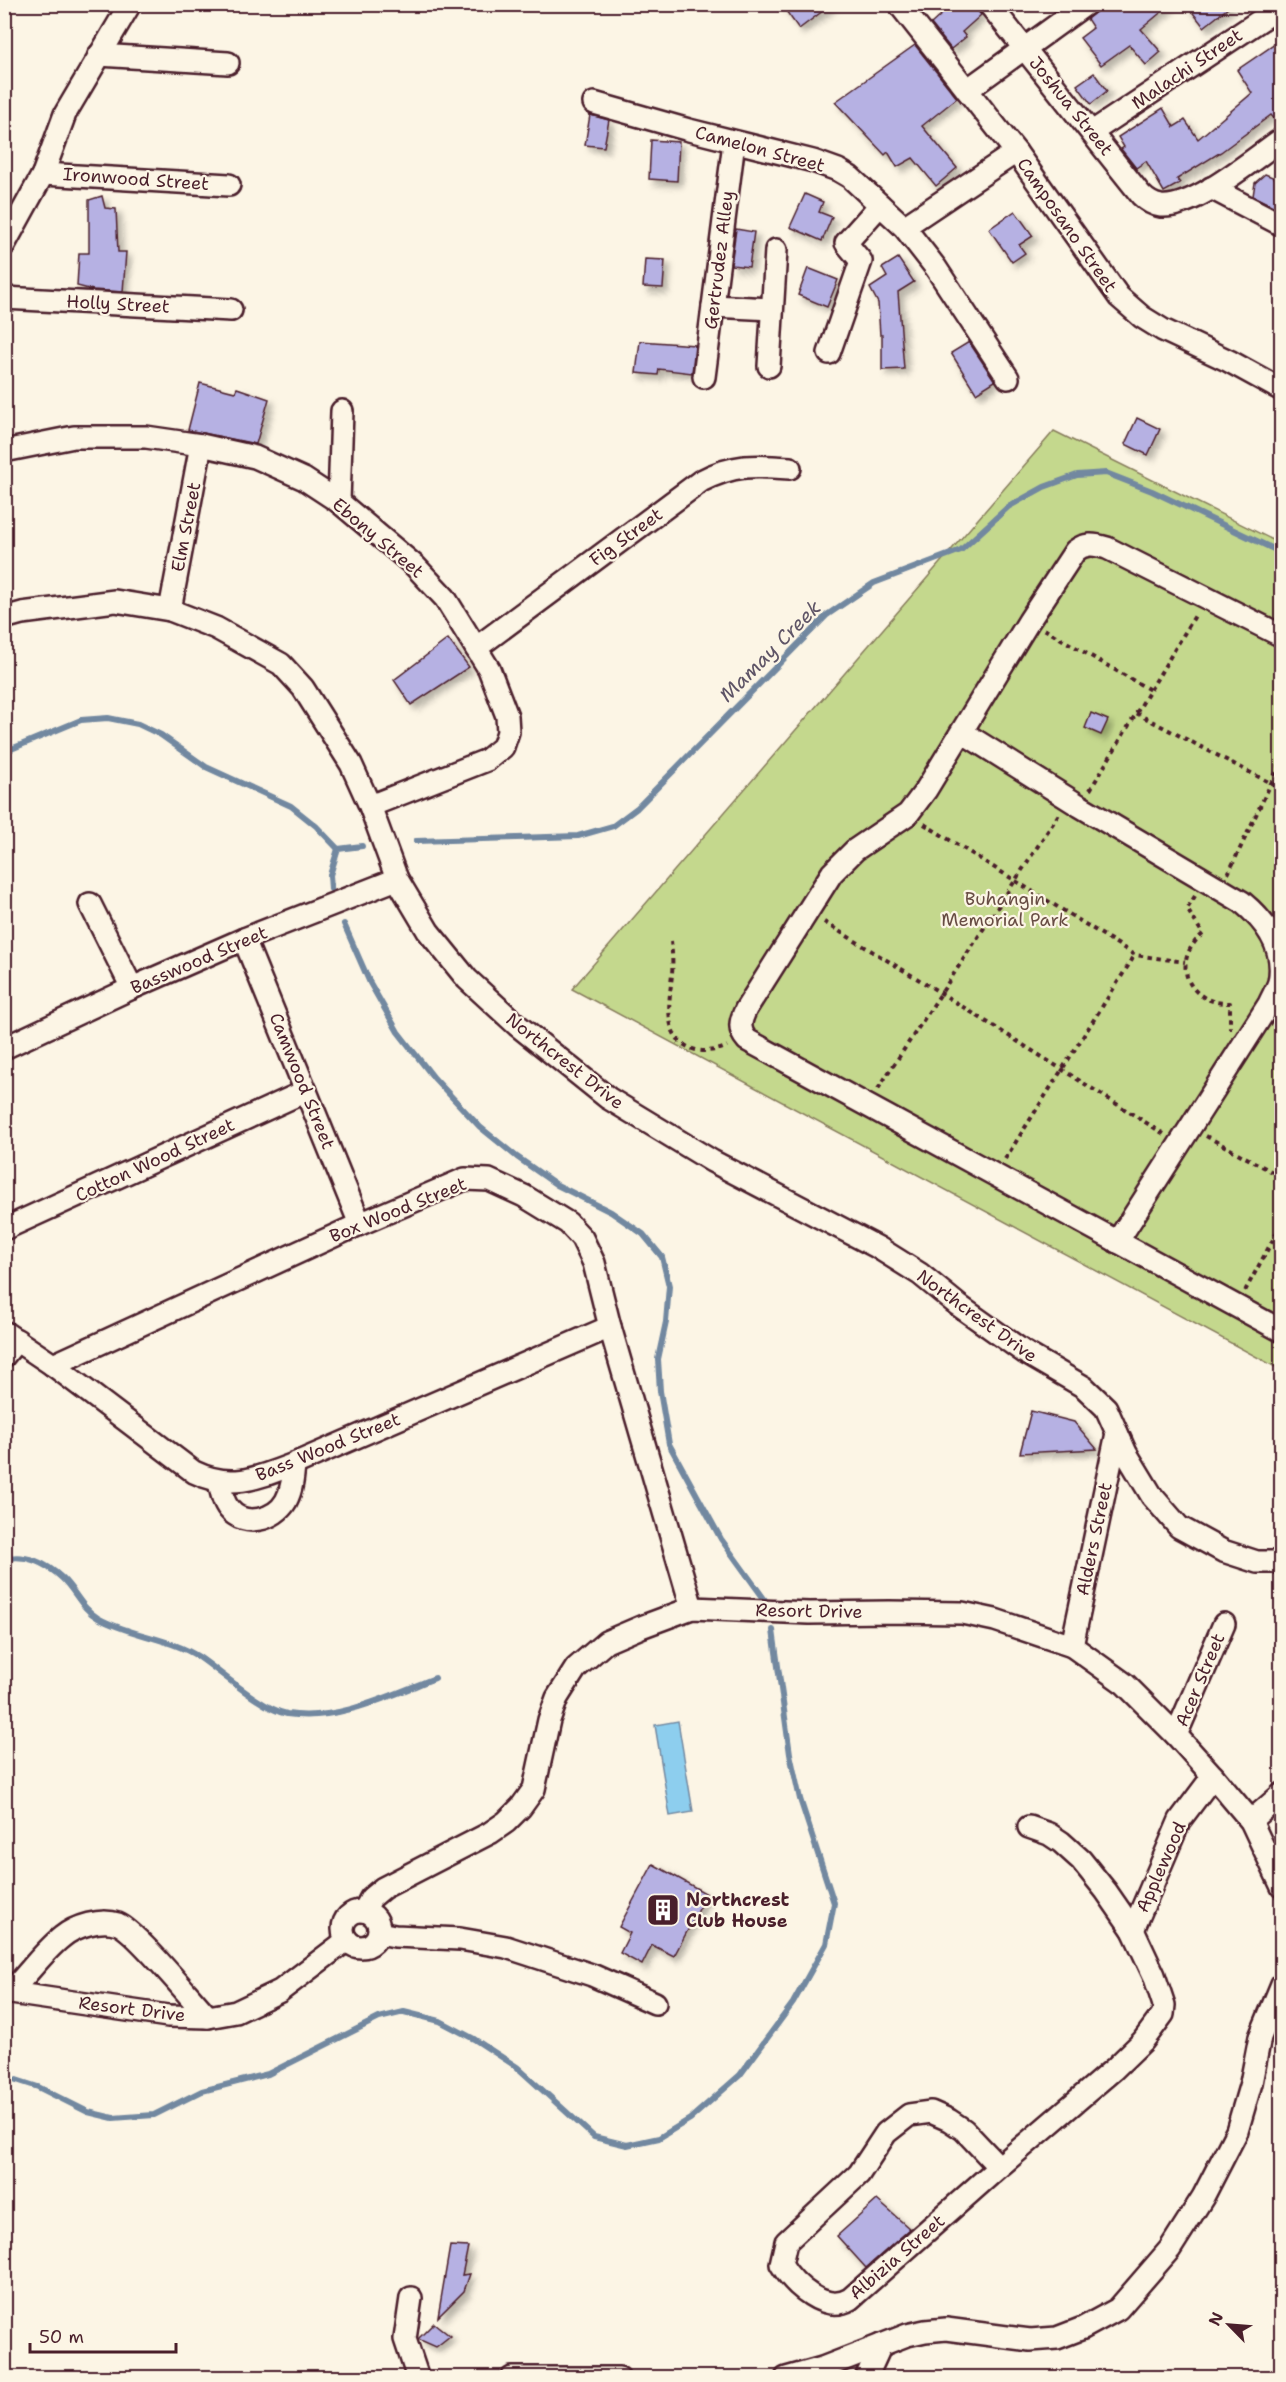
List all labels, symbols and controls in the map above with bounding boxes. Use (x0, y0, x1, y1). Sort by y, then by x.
street label: Malachi Street (1127, 23, 1247, 115)
street label: Joshua Street (1023, 51, 1119, 161)
street label: Camelon Street (692, 120, 828, 178)
street label: Camposano Street (1012, 153, 1123, 297)
street label: Ironwood Street (62, 162, 210, 196)
street label: Gertrudez Alley (699, 189, 739, 331)
street label: Holly Street (66, 289, 170, 319)
street label: Elm Street (166, 480, 206, 574)
street label: Ebony Street (327, 493, 429, 584)
street label: Fig Street (585, 502, 667, 572)
water label: Mamay Creek (713, 594, 827, 708)
park label: Buhangin Memorial Park (941, 887, 1069, 932)
street label: Basswood Street (127, 920, 271, 1000)
street label: Northcrest Drive (501, 1007, 629, 1115)
street label: Camwood Street (264, 1009, 340, 1153)
street label: Cotton Wood Street (71, 1112, 239, 1207)
street label: Box Wood Street (326, 1172, 470, 1248)
street label: Northcrest Drive (912, 1264, 1042, 1368)
street label: Bass Wood Street (252, 1407, 404, 1487)
street label: Alders Street (1070, 1480, 1118, 1598)
street label: Resort Drive (755, 1598, 863, 1624)
street label: Acer Street (1170, 1629, 1230, 1730)
street label: Applewood (1130, 1818, 1192, 1916)
place label: Northcrest Club House (686, 1888, 790, 1933)
building icon: Northcrest Club House (645, 1892, 681, 1928)
street label: Resort Drive (77, 1991, 187, 2027)
street label: Albizia Street (844, 2209, 950, 2305)
north arrow (1199, 2295, 1259, 2355)
text: N (1204, 2309, 1228, 2329)
scale bar (30, 2316, 176, 2354)
text: 50 m (39, 2325, 84, 2349)

